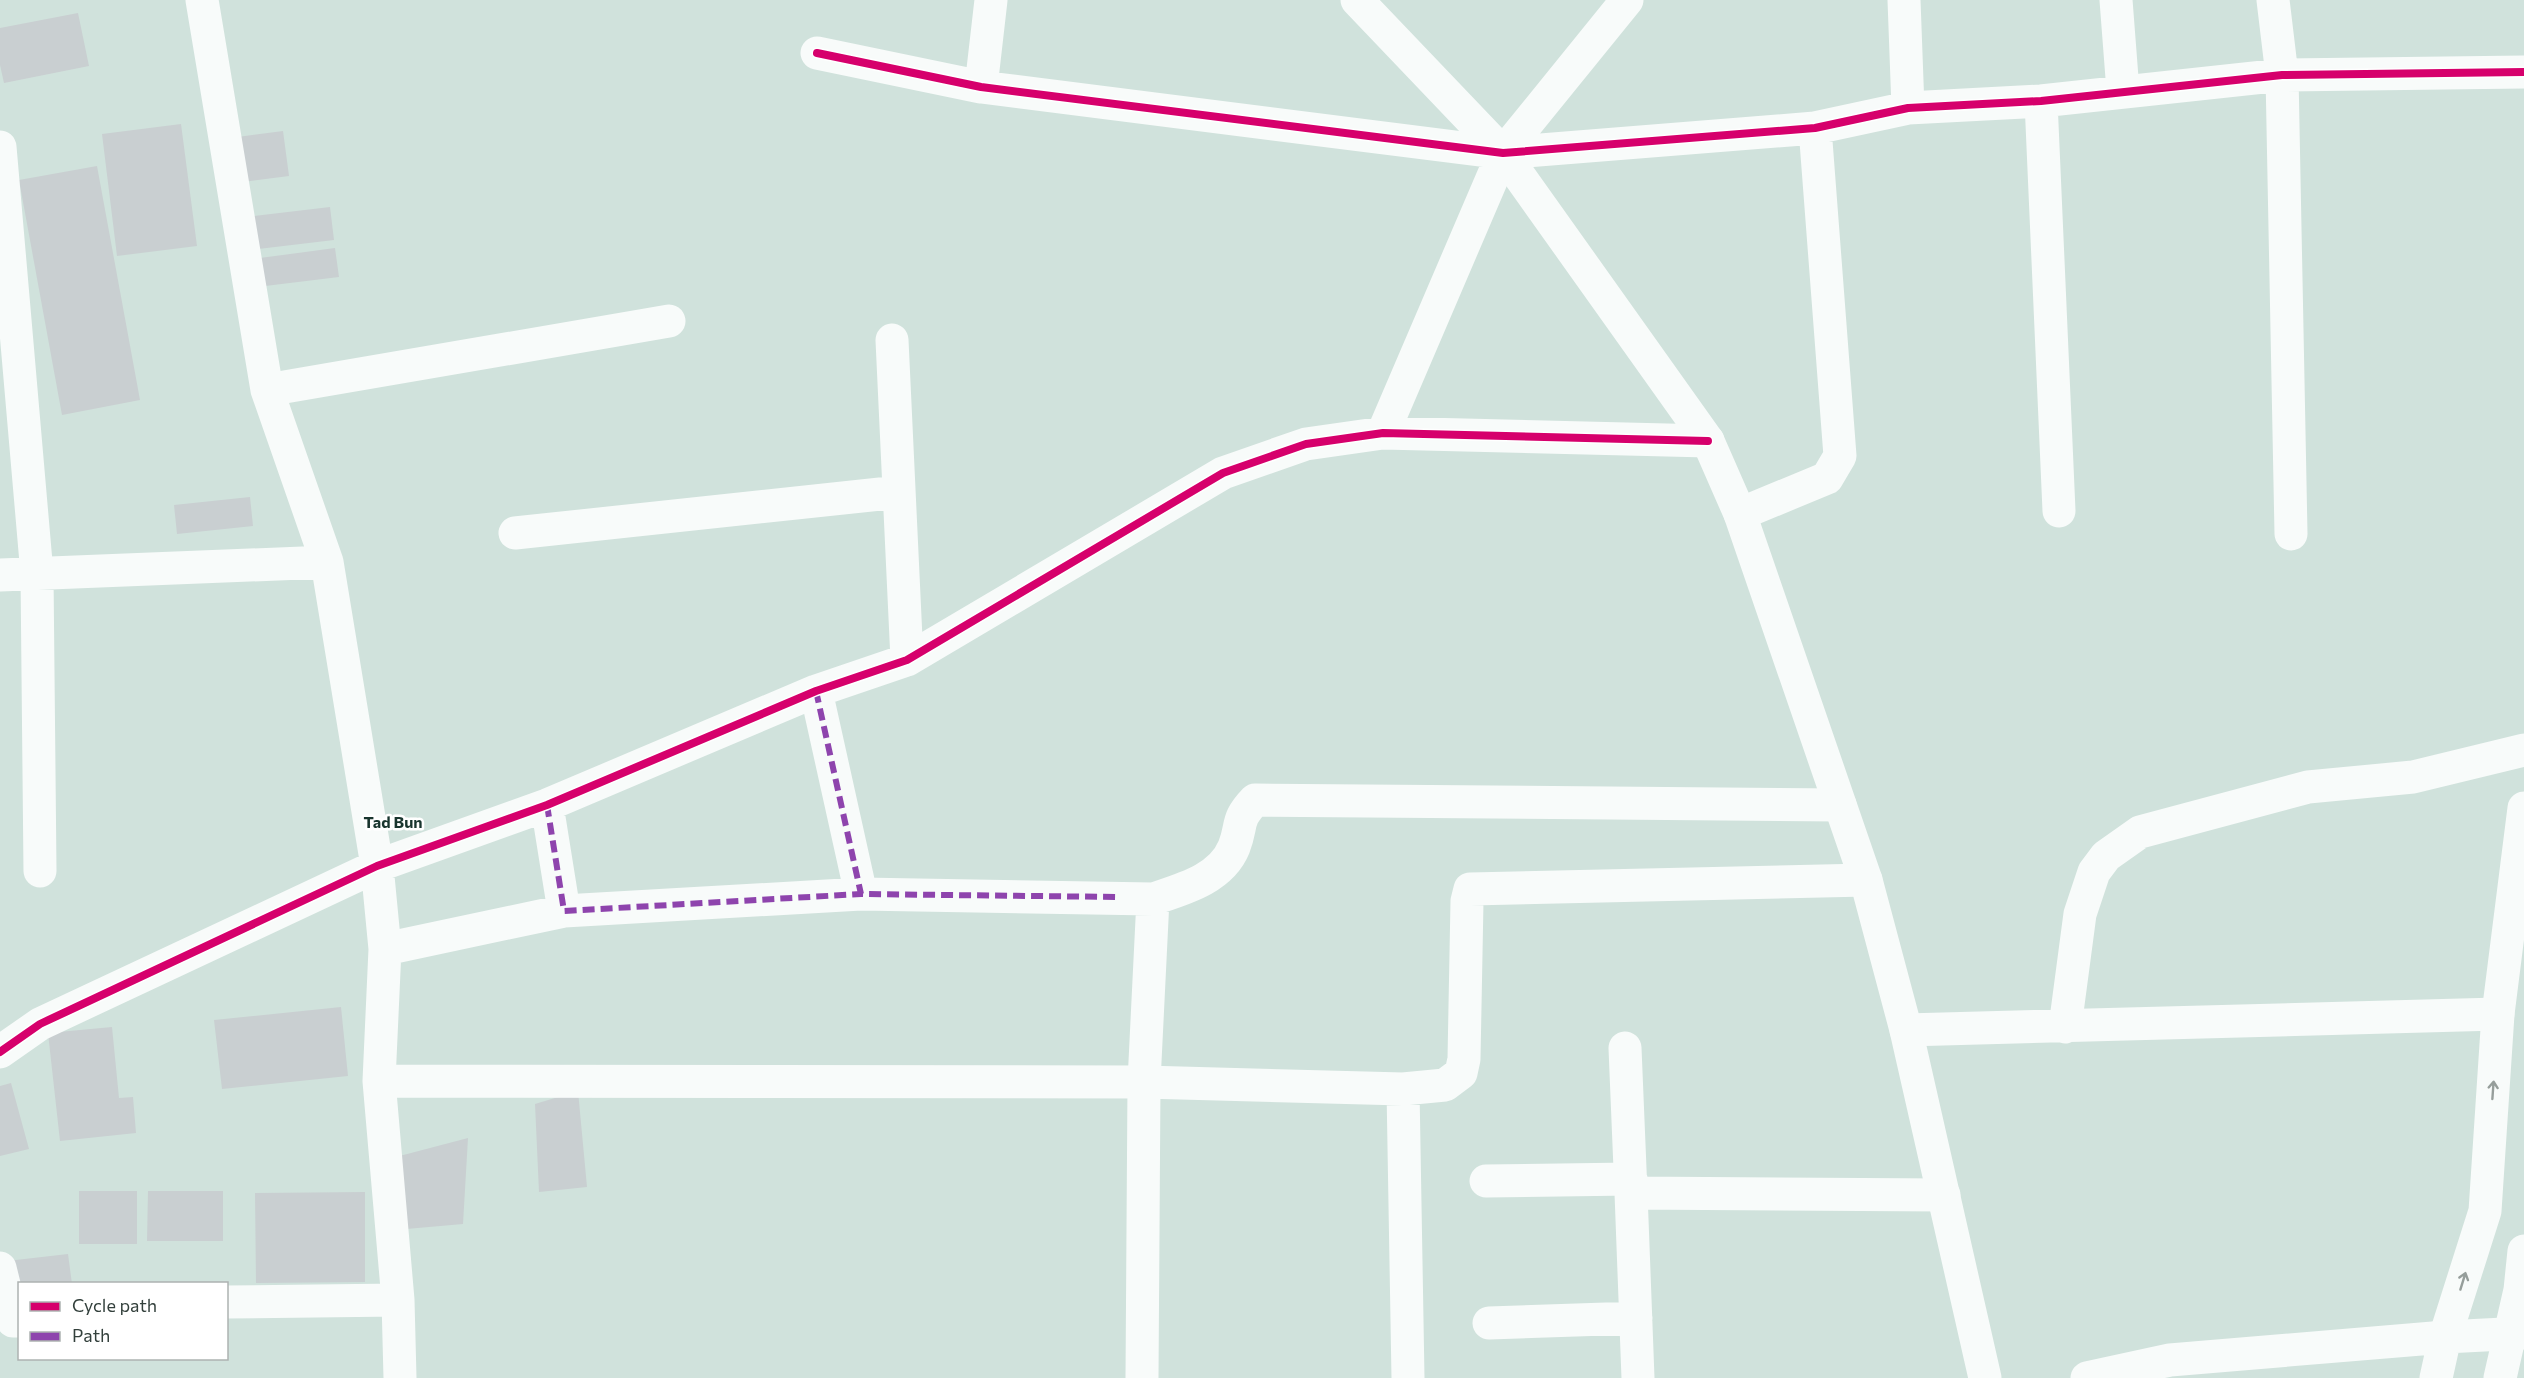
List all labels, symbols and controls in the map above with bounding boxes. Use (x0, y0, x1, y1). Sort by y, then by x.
district label: Tad Bun (363, 812, 423, 831)
one-way arrow (2487, 1080, 2498, 1100)
one-way arrow (2458, 1272, 2469, 1291)
legend (18, 1282, 228, 1360)
text: Cycle path (72, 1294, 157, 1316)
text: Path (72, 1324, 110, 1346)

